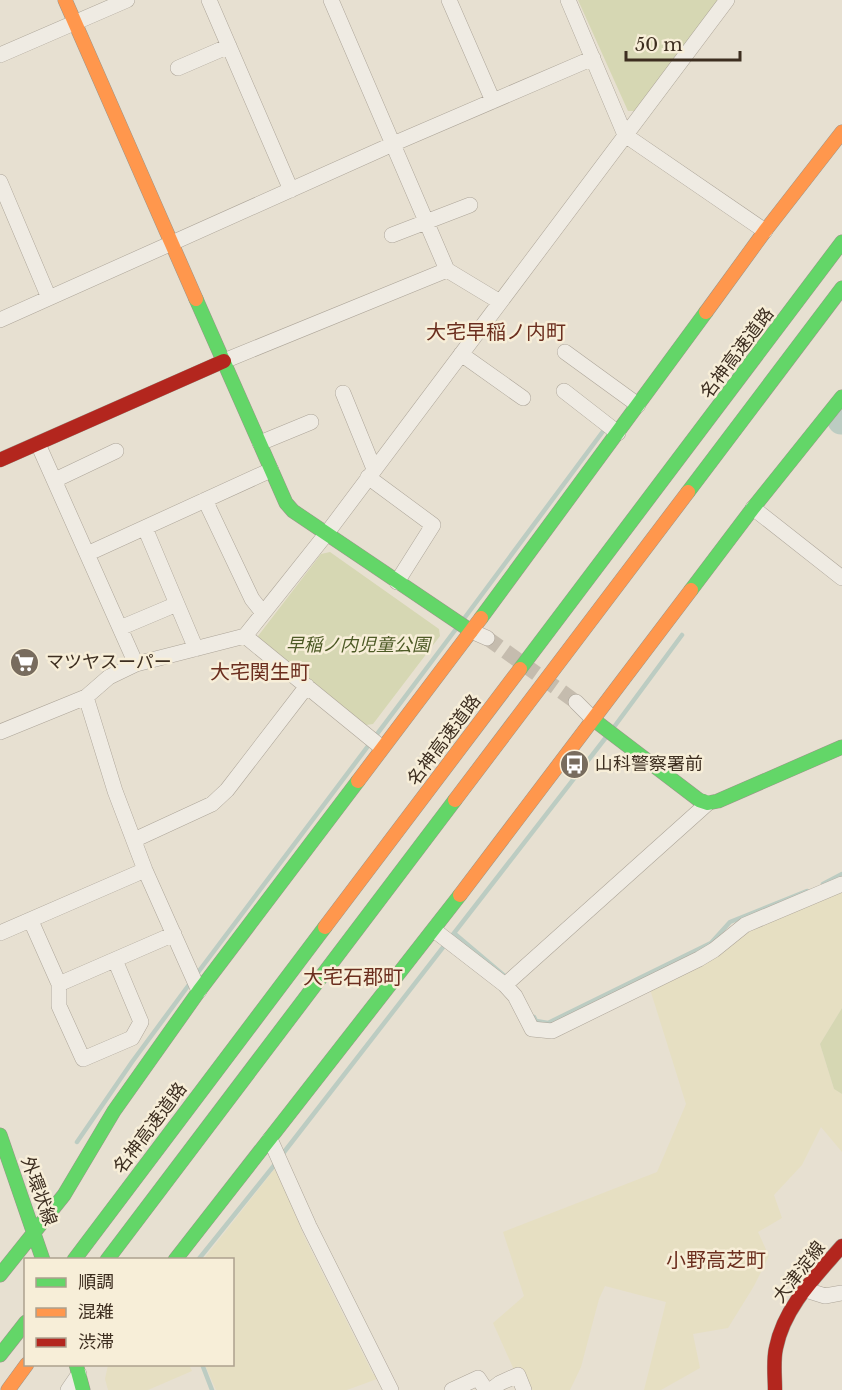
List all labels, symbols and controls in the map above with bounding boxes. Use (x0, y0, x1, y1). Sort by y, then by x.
scale bar (626, 24, 740, 62)
text: 50 m (635, 34, 683, 56)
street label: 名神高速道路 (696, 303, 778, 403)
district label: 大宅早稲ノ内町 (426, 320, 566, 344)
park label: 早稲ノ内児童公園 (286, 634, 433, 656)
supermarket icon: マツヤスーパー (9, 646, 41, 678)
place label: マツヤスーパー (46, 651, 172, 673)
district label: 大宅関生町 (210, 660, 310, 684)
street label: 名神高速道路 (403, 690, 485, 790)
bus stop icon: 山科警察署前 (558, 748, 590, 780)
place label: 山科警察署前 (595, 753, 703, 775)
district label: 大宅石郡町 (303, 965, 403, 989)
street label: 名神高速道路 (109, 1078, 191, 1178)
street label: 外環状線 (16, 1153, 62, 1229)
street label: 大津淀線 (768, 1237, 830, 1307)
district label: 小野高芝町 (666, 1248, 766, 1272)
legend (24, 1258, 234, 1366)
text: 順調 (78, 1271, 114, 1293)
text: 混雑 (78, 1301, 114, 1323)
text: 渋滞 (78, 1331, 114, 1353)

